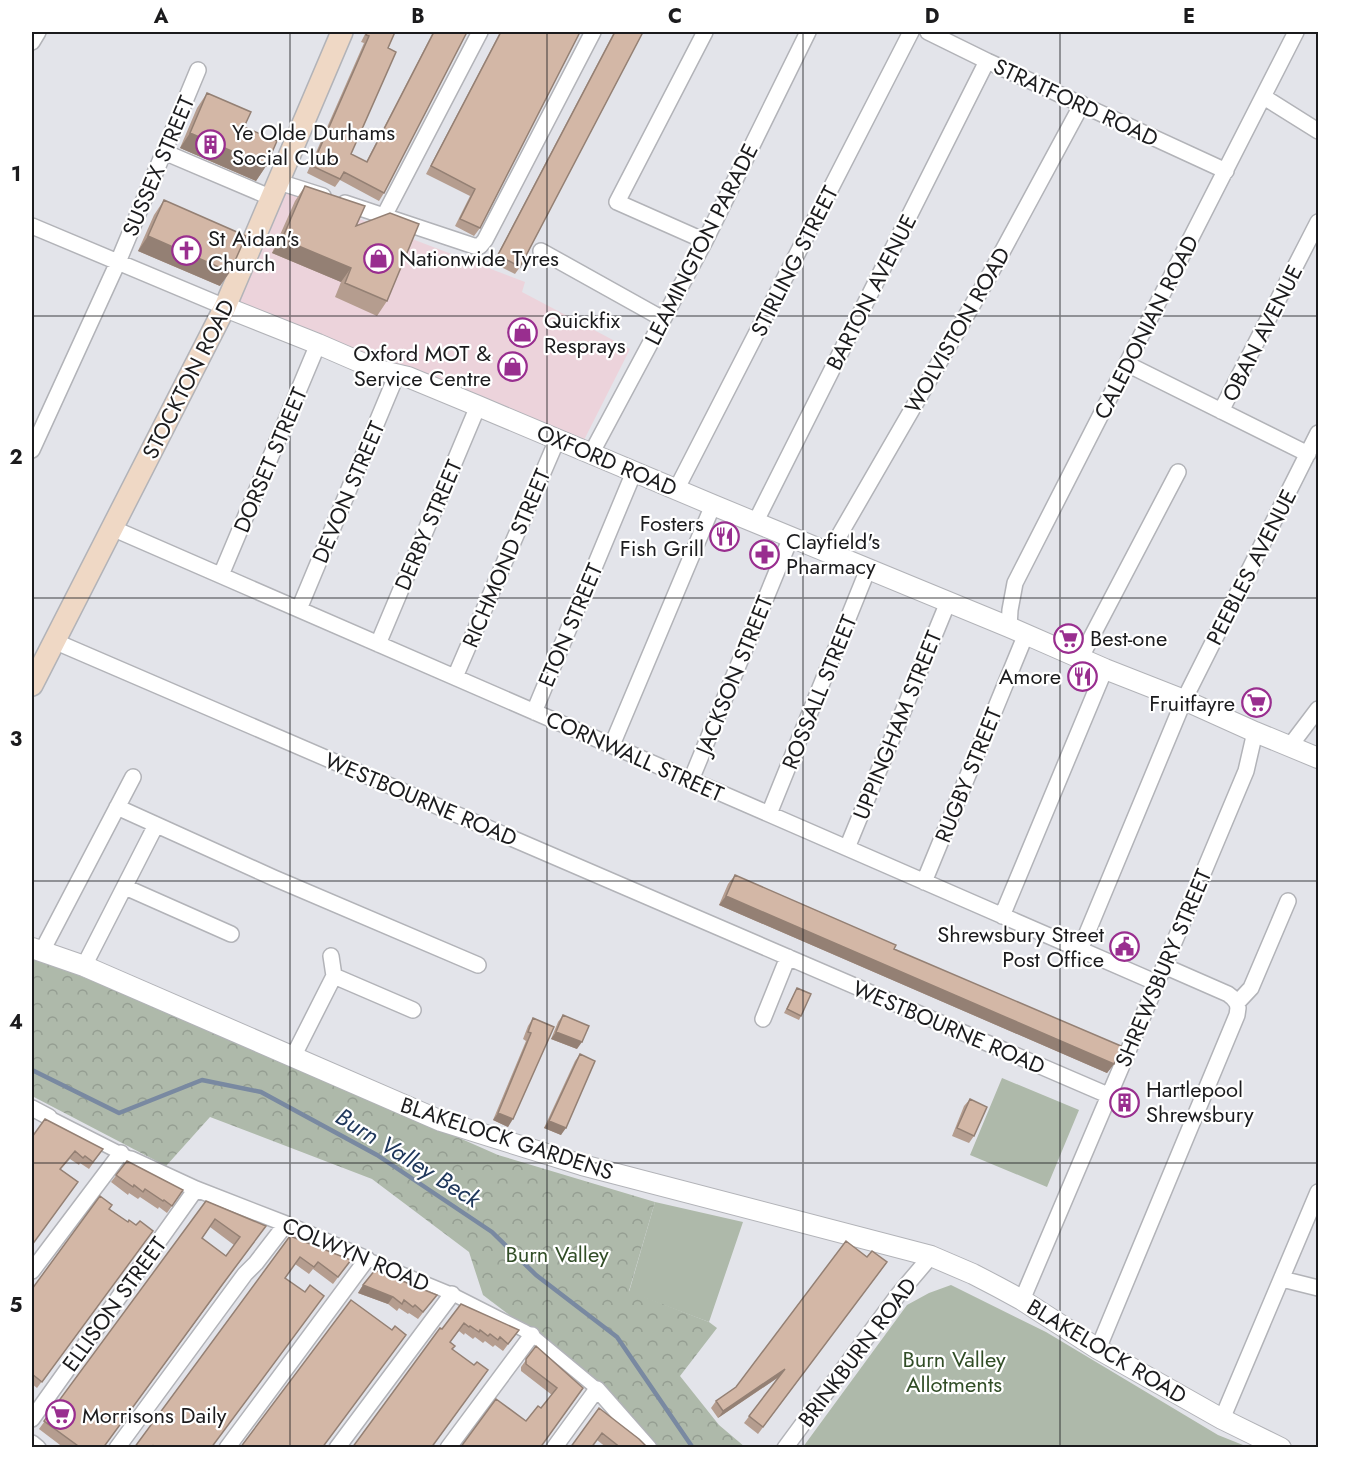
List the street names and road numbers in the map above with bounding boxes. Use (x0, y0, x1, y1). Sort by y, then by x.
street label: STRATFORD ROAD (988, 50, 1164, 154)
street label: SUSSEX STREET (114, 90, 202, 241)
street label: LEAMINGTON PARADE (636, 138, 766, 350)
street label: STIRLING STREET (742, 180, 846, 342)
street label: BARTON AVENUE (818, 209, 924, 375)
street label: CALEDONIAN ROAD (1086, 229, 1206, 425)
street label: WOLVISTON ROAD (896, 241, 1018, 419)
street label: OBAN AVENUE (1214, 259, 1310, 407)
street label: STOCKTON ROAD (134, 294, 242, 464)
street label: DORSET STREET (225, 382, 315, 537)
street label: DEVON STREET (304, 415, 393, 568)
street label: OXFORD ROAD (532, 416, 682, 504)
street label: DERBY STREET (386, 454, 470, 595)
street label: RICHMOND STREET (454, 463, 558, 652)
street label: PEEBLES AVENUE (1198, 484, 1304, 650)
street label: ETON STREET (530, 558, 611, 692)
street label: JACKSON STREET (686, 590, 781, 762)
street label: ROSSALL STREET (773, 609, 865, 774)
street label: UPPINGHAM STREET (844, 625, 950, 824)
street label: CORNWALL STREET (541, 702, 730, 810)
street label: RUGBY STREET (926, 702, 1010, 847)
street label: WESTBOURNE ROAD (320, 744, 522, 854)
street label: SHREWSBURY STREET (1107, 863, 1220, 1072)
street label: WESTBOURNE ROAD (848, 972, 1050, 1082)
street label: BLAKELOCK GARDENS (396, 1088, 618, 1188)
street label: COLWYN ROAD (277, 1209, 435, 1299)
street label: ELLISON STREET (54, 1229, 174, 1378)
street label: BRINKBURN ROAD (790, 1270, 924, 1434)
street label: BLAKELOCK ROAD (1021, 1291, 1193, 1411)

